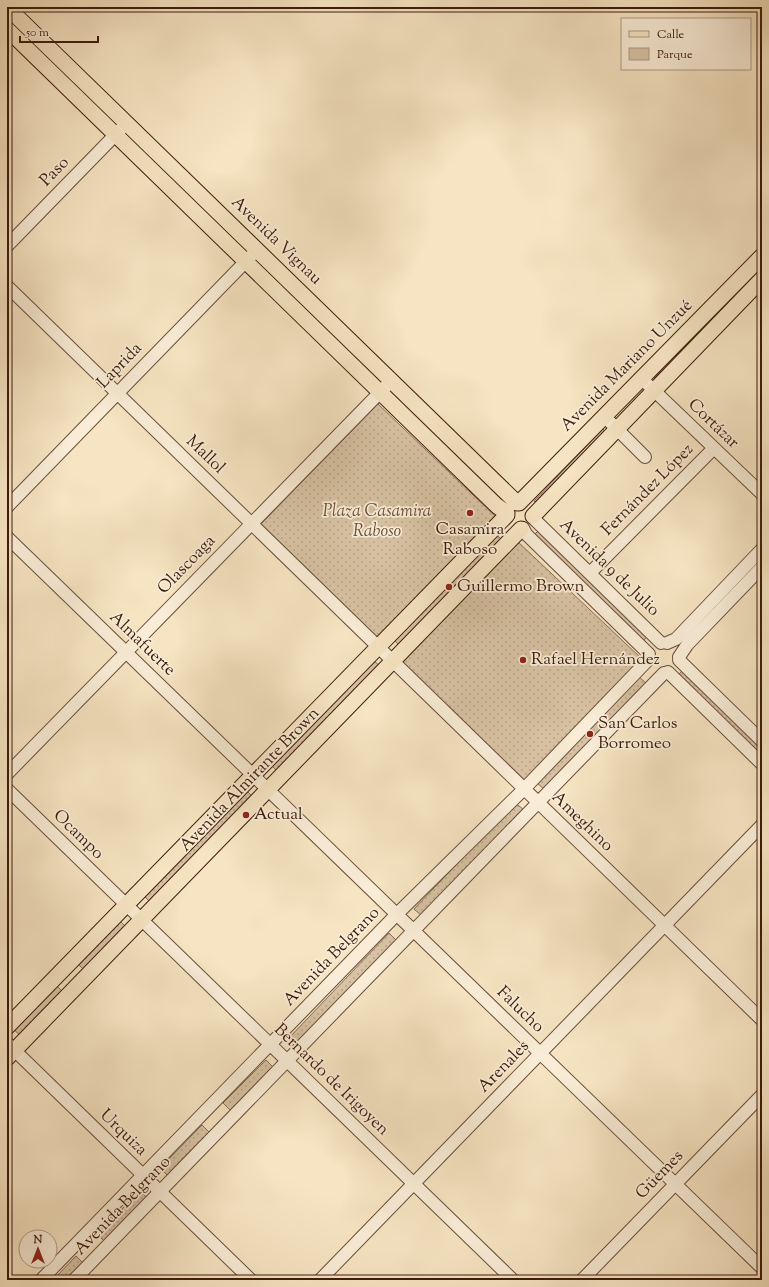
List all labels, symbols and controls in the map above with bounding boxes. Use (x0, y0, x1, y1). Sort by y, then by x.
scale bar (20, 18, 98, 44)
legend (621, 18, 751, 70)
text: 50 m (25, 24, 49, 42)
text: Calle (657, 26, 685, 44)
text: Parque (657, 46, 693, 64)
street label: Paso (35, 152, 75, 192)
street label: Avenida Vignau (225, 191, 327, 291)
street label: Avenida Mariano Unzué (556, 294, 699, 437)
street label: Laprida (92, 337, 148, 394)
street label: Cortázar (682, 394, 744, 455)
street label: Mallol (180, 430, 230, 480)
street label: Fernández López (596, 438, 700, 542)
park label: Plaza Casamira Raboso (323, 500, 432, 544)
marker: Casamira Raboso (465, 508, 475, 518)
street label: Avenida 9 de Julio (553, 514, 665, 622)
place label: Casamira Raboso (436, 518, 505, 562)
street label: Olascoaga (152, 530, 222, 600)
place label: Guillermo Brown (457, 575, 585, 599)
marker: Guillermo Brown (444, 582, 454, 592)
street label: Almafuerte (103, 606, 181, 682)
place label: Rafael Hernández (531, 648, 660, 672)
marker: Rafael Hernández (518, 655, 528, 665)
street label: Avenida Almirante Brown (175, 702, 325, 858)
place label: San Carlos Borromeo (598, 712, 678, 756)
marker: San Carlos Borromeo (585, 729, 595, 739)
street label: Ameghino (546, 786, 618, 858)
place label: Actual (254, 803, 303, 827)
street label: Ocampo (47, 805, 109, 865)
marker: Actual (241, 810, 251, 820)
street label: Avenida Belgrano (278, 902, 386, 1012)
street label: Falucho (491, 981, 549, 1039)
street label: Bernardo de Irigoyen (268, 1019, 394, 1141)
street label: Arenales (473, 1035, 535, 1099)
street label: Urquiza (94, 1104, 152, 1162)
street label: Güemes (630, 1145, 690, 1205)
street label: Avenida Belgrano (69, 1151, 177, 1261)
north arrow (18, 1229, 58, 1269)
text: N (33, 1232, 43, 1248)

